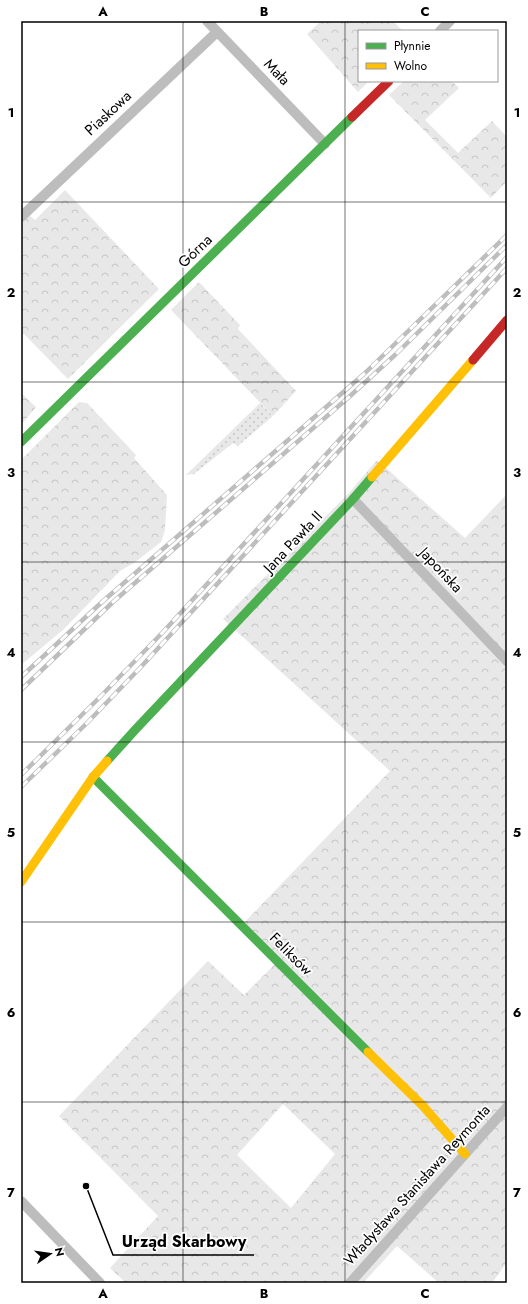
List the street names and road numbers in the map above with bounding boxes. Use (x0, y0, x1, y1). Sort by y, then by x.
street label: Mała (259, 54, 295, 90)
street label: Piaskowa (80, 85, 136, 141)
street label: Górna (173, 229, 217, 273)
street label: Jana Pawła II (257, 506, 328, 579)
street label: Japońska (413, 541, 468, 598)
street label: Feliksów (265, 928, 318, 981)
street label: Władysława Stanisława Reymonta (339, 1100, 495, 1270)

